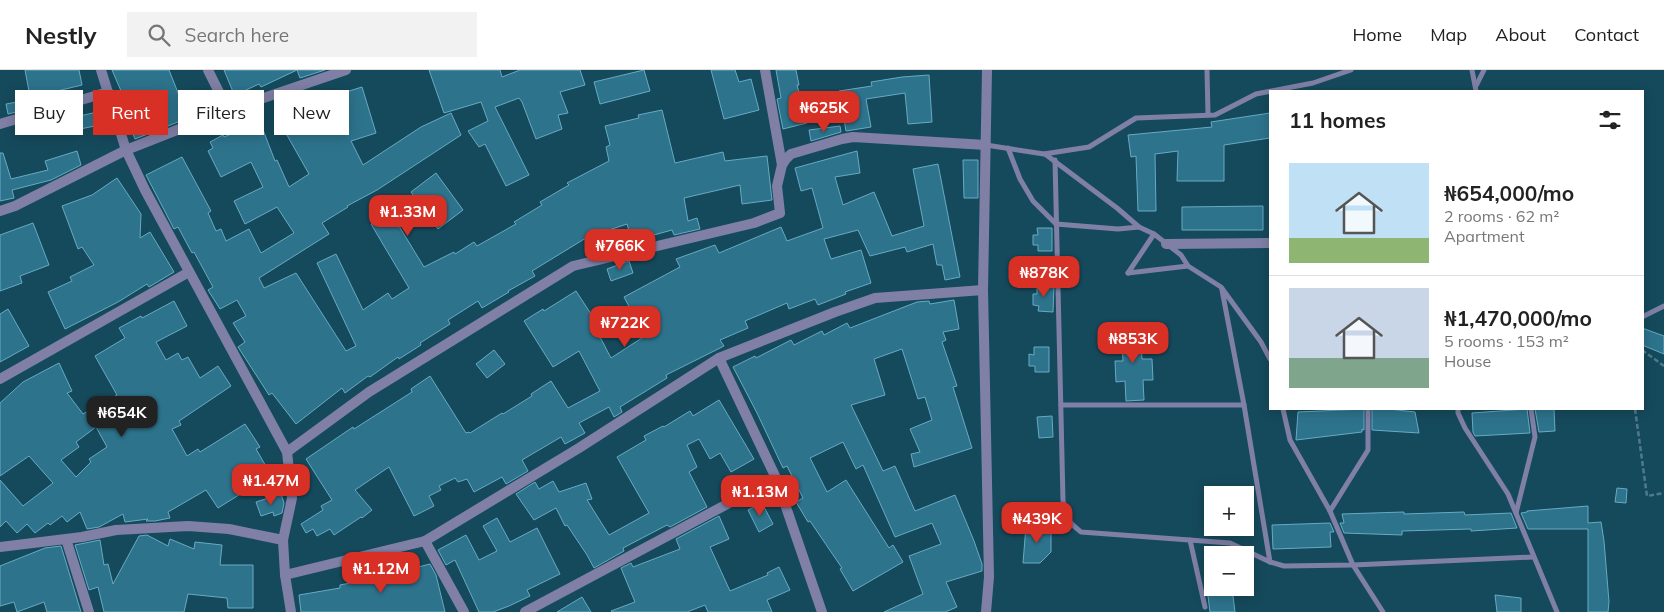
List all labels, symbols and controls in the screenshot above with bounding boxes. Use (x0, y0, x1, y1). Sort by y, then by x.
search box (127, 12, 477, 57)
text: Nestly (25, 20, 97, 50)
icon: search (145, 21, 173, 49)
text: Search here (185, 23, 289, 47)
text: Home (1352, 23, 1402, 46)
text: Map (1430, 23, 1467, 46)
text: About (1495, 23, 1546, 46)
text: Contact (1574, 23, 1639, 46)
chip: Buy (15, 90, 83, 135)
chip: Rent (93, 90, 168, 135)
chip: Filters (178, 90, 264, 135)
chip: New (274, 90, 349, 135)
pin: ₦625K (789, 90, 859, 133)
text: ₦625K (799, 97, 849, 117)
icon: filters (1596, 106, 1624, 134)
text: 11 homes (1289, 107, 1386, 133)
text: ₦654,000/mo (1444, 180, 1574, 206)
icon: home (1329, 183, 1389, 243)
pin: ₦1.33M (367, 194, 449, 237)
text: ₦1.33M (380, 201, 436, 221)
text: 2 rooms · 62 m² (1444, 206, 1559, 226)
text: Apartment (1444, 226, 1525, 246)
pin: ₦766K (585, 228, 655, 271)
text: ₦766K (595, 235, 645, 255)
pin: ₦878K (1009, 256, 1079, 298)
text: ₦878K (1019, 262, 1069, 282)
text: ₦1,470,000/mo (1444, 305, 1592, 331)
pin: ₦722K (590, 306, 660, 348)
icon: home (1329, 308, 1389, 368)
text: ₦722K (600, 312, 650, 332)
pin: ₦853K (1098, 322, 1168, 364)
text: ₦853K (1108, 328, 1158, 348)
text: 5 rooms · 153 m² (1444, 331, 1569, 351)
text: House (1444, 351, 1491, 371)
pin: ₦654K (87, 396, 157, 438)
text: ₦654K (97, 402, 147, 422)
pin: ₦1.47M (230, 464, 312, 506)
text: ₦1.47M (243, 470, 299, 490)
pin: ₦1.13M (719, 474, 801, 517)
text: ₦1.13M (732, 481, 788, 501)
map controls (1204, 486, 1254, 596)
button: + (1204, 486, 1254, 536)
pin: ₦439K (1002, 502, 1072, 544)
text: ₦439K (1012, 508, 1062, 528)
button: − (1204, 546, 1254, 596)
pin: ₦1.12M (340, 552, 422, 594)
text: ₦1.12M (353, 558, 409, 578)

